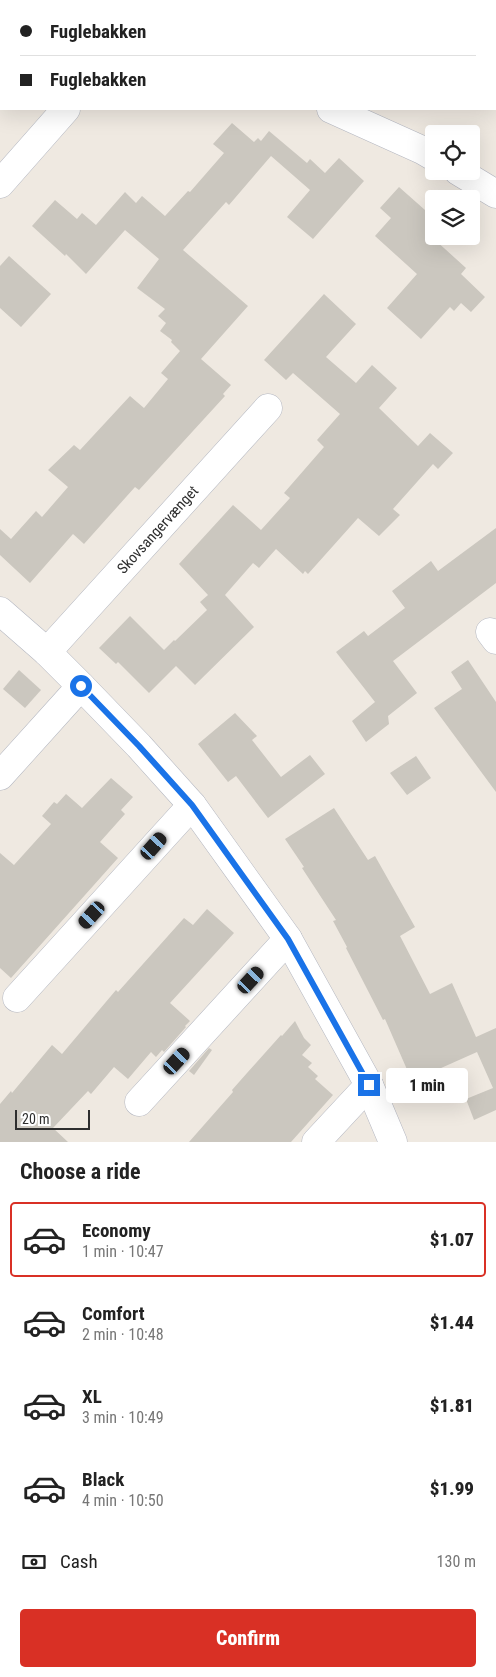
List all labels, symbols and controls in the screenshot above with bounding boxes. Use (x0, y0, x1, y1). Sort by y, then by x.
text: Fuglebakken (50, 20, 146, 43)
text: Fuglebakken (50, 68, 146, 91)
map controls (425, 125, 480, 245)
button: locate (425, 125, 480, 180)
button: layers (425, 190, 480, 245)
street label: Skovsangervænget (113, 482, 202, 577)
route start (70, 675, 92, 697)
car (138, 830, 169, 862)
car (76, 899, 107, 931)
car (235, 964, 266, 996)
car (161, 1045, 192, 1077)
callout: 1 min (386, 1068, 469, 1102)
route end (358, 1074, 380, 1096)
text: 1 min (409, 1076, 445, 1095)
scale bar (15, 1107, 90, 1130)
text: 20 m (22, 1111, 50, 1127)
text: Choose a ride (20, 1159, 141, 1184)
icon: car (22, 1217, 67, 1262)
text: Economy (82, 1219, 151, 1242)
text: $1.07 (430, 1228, 474, 1251)
text: 1 min · 10:47 (82, 1242, 164, 1261)
icon: car (22, 1300, 67, 1345)
text: Comfort (82, 1302, 145, 1325)
text: $1.44 (430, 1311, 474, 1334)
text: 2 min · 10:48 (82, 1325, 164, 1344)
icon: car (22, 1383, 67, 1428)
text: XL (82, 1385, 102, 1408)
text: $1.81 (430, 1394, 474, 1417)
text: 3 min · 10:49 (82, 1408, 164, 1427)
icon: car (22, 1466, 67, 1511)
text: Black (82, 1468, 124, 1491)
text: $1.99 (430, 1477, 474, 1500)
text: 4 min · 10:50 (82, 1491, 164, 1510)
icon: cash (20, 1548, 48, 1576)
text: Cash (60, 1550, 98, 1573)
text: 130 m (437, 1552, 476, 1571)
button: Confirm (20, 1609, 476, 1667)

